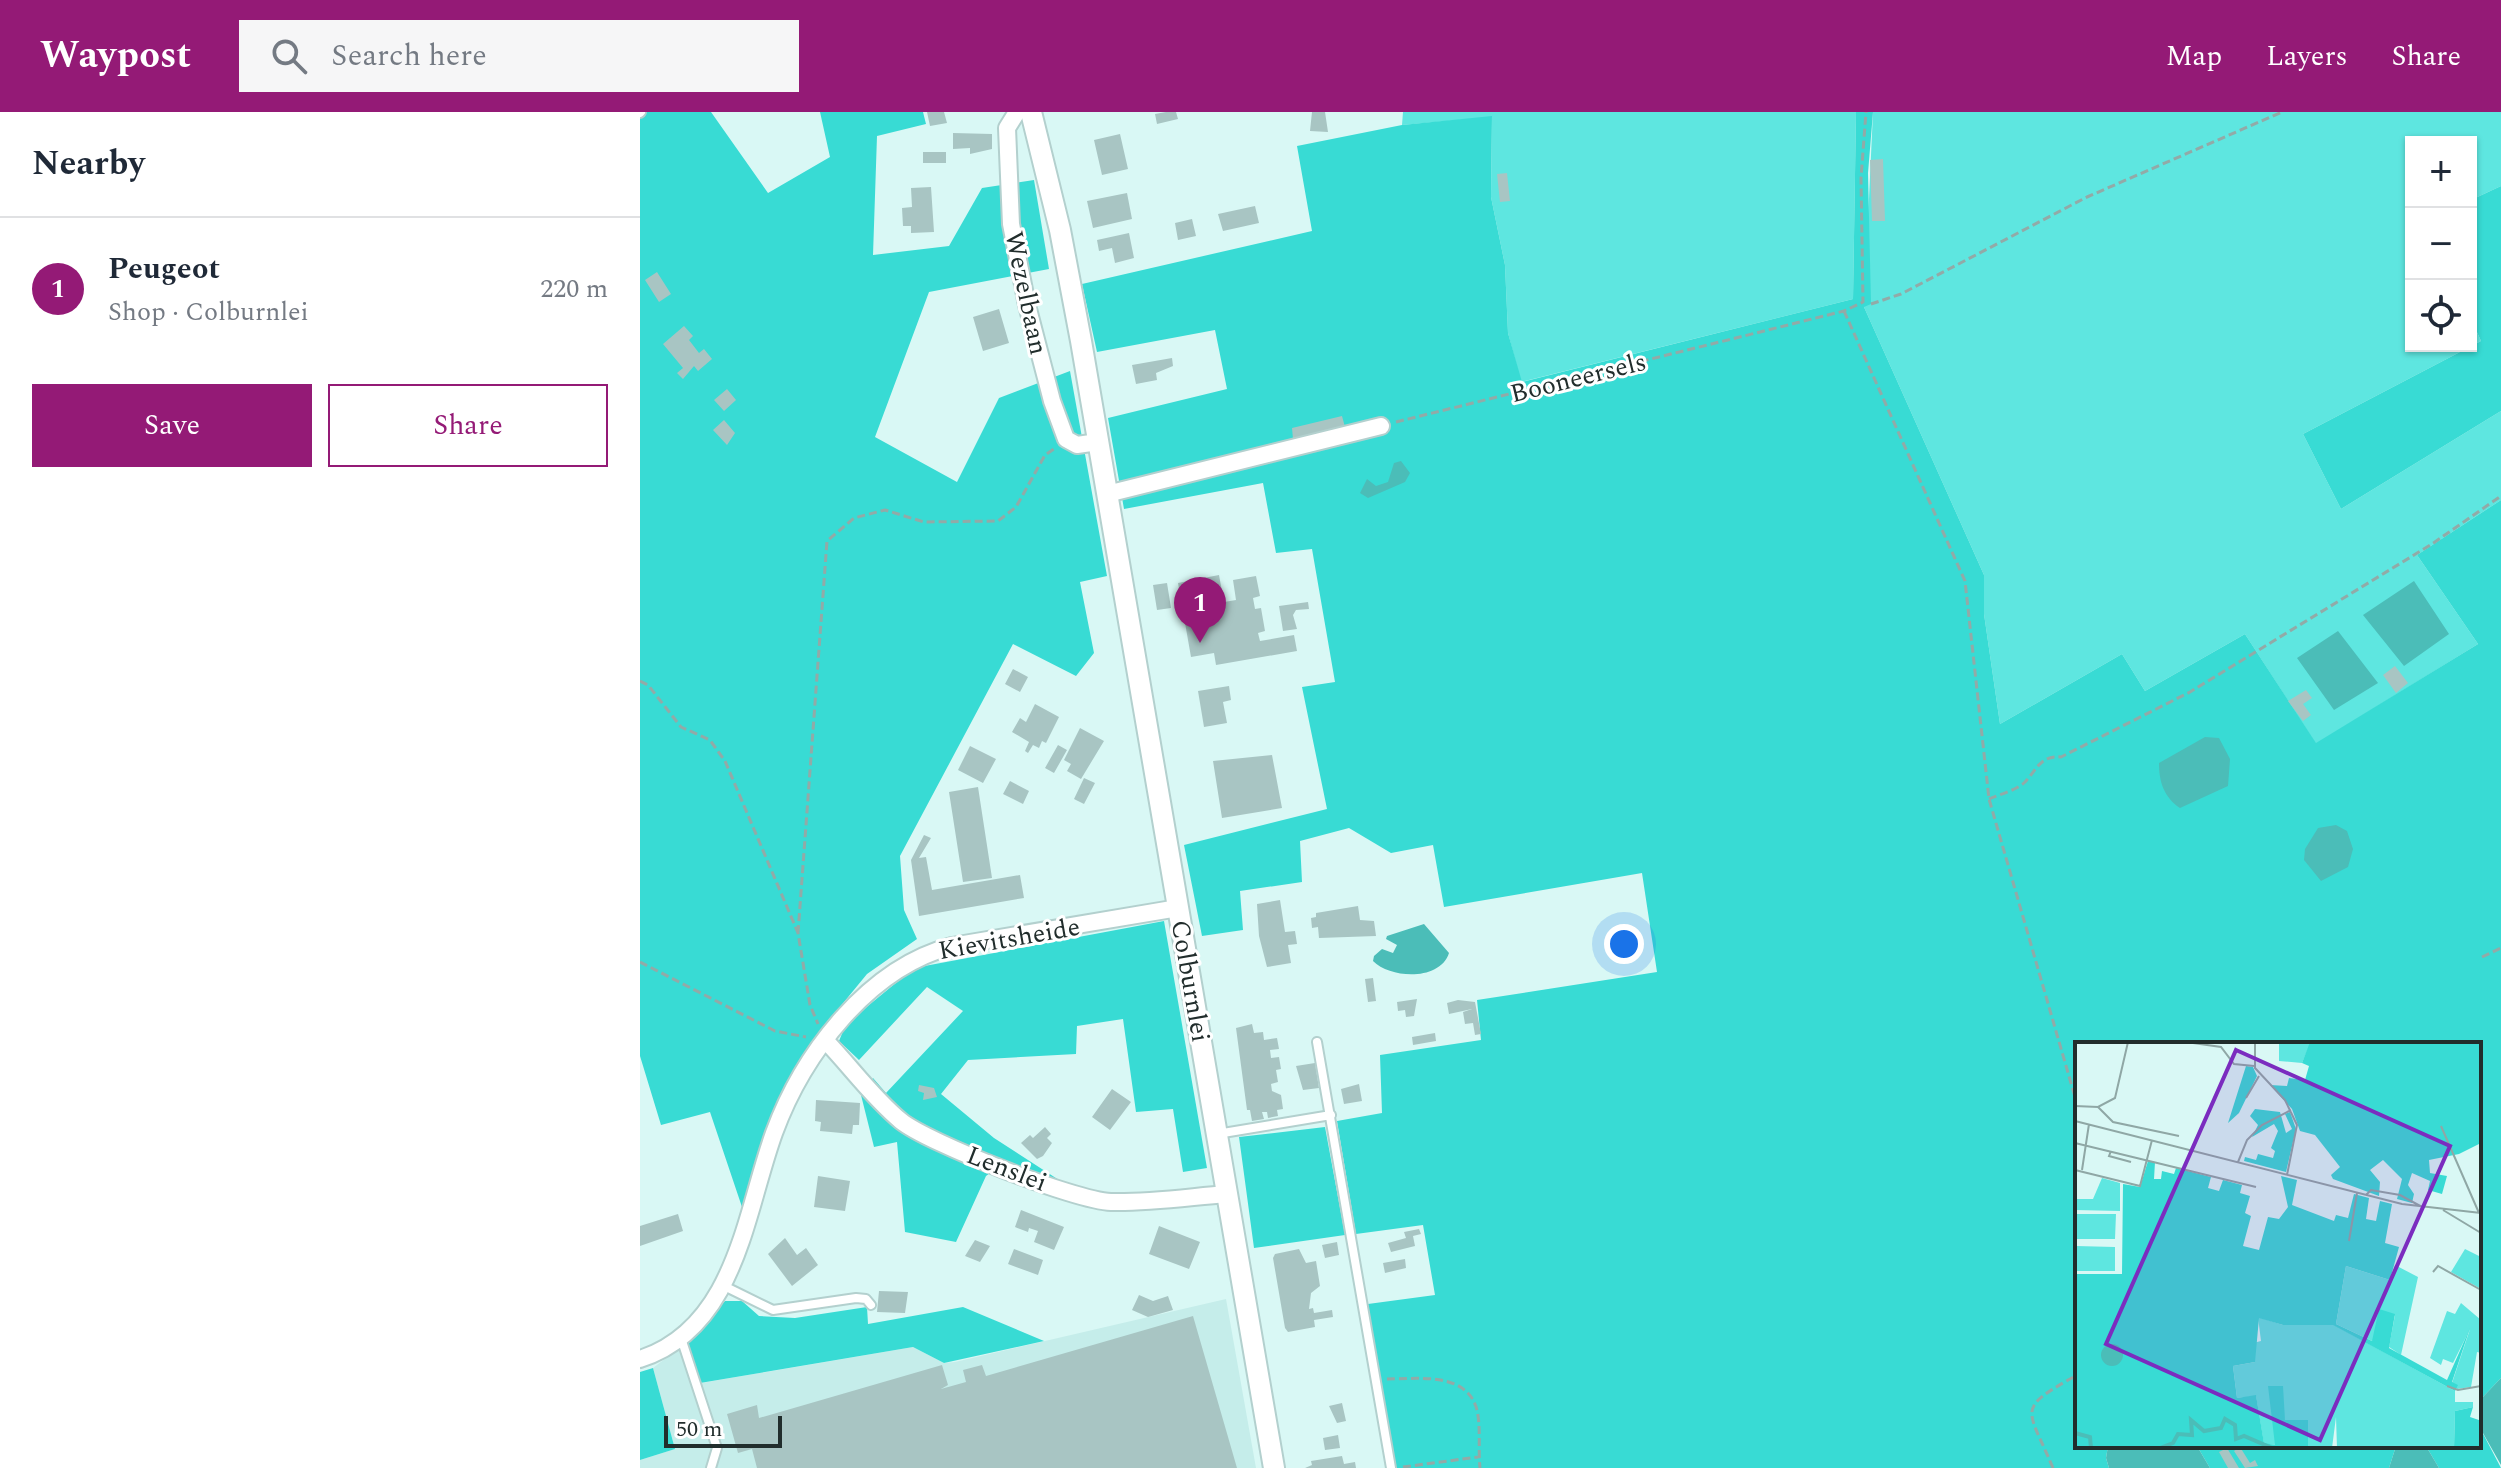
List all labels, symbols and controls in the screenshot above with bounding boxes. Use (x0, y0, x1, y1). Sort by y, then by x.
search box (239, 20, 799, 92)
text: Waypost (40, 27, 191, 85)
text: Search here (331, 33, 487, 79)
icon: search (267, 34, 311, 78)
text: Map (2166, 35, 2222, 78)
text: Layers (2266, 35, 2348, 78)
text: Share (2392, 35, 2461, 78)
map controls (2405, 136, 2477, 352)
button: + (2405, 136, 2477, 208)
text: Nearby (32, 138, 145, 190)
button: − (2405, 208, 2477, 280)
street label: Wezelbaan (993, 228, 1059, 359)
text: Peugeot (108, 246, 220, 292)
text: 1 (51, 269, 65, 309)
text: 220 m (540, 269, 608, 309)
button: locate (2405, 280, 2477, 352)
text: Shop · Colburnlei (108, 292, 309, 332)
street label: Booneersels (1506, 342, 1650, 414)
button: Save (32, 384, 312, 467)
button: Share (328, 384, 608, 467)
pin: 1 (1174, 577, 1226, 643)
street label: Kievitsheide (935, 907, 1083, 971)
street label: Colburnlei (1160, 917, 1220, 1045)
your location (1604, 924, 1644, 964)
inset map (2075, 1042, 2481, 1448)
street label: Lenslei (960, 1135, 1053, 1203)
scale bar (664, 1412, 782, 1448)
text: 50 m (676, 1413, 722, 1446)

